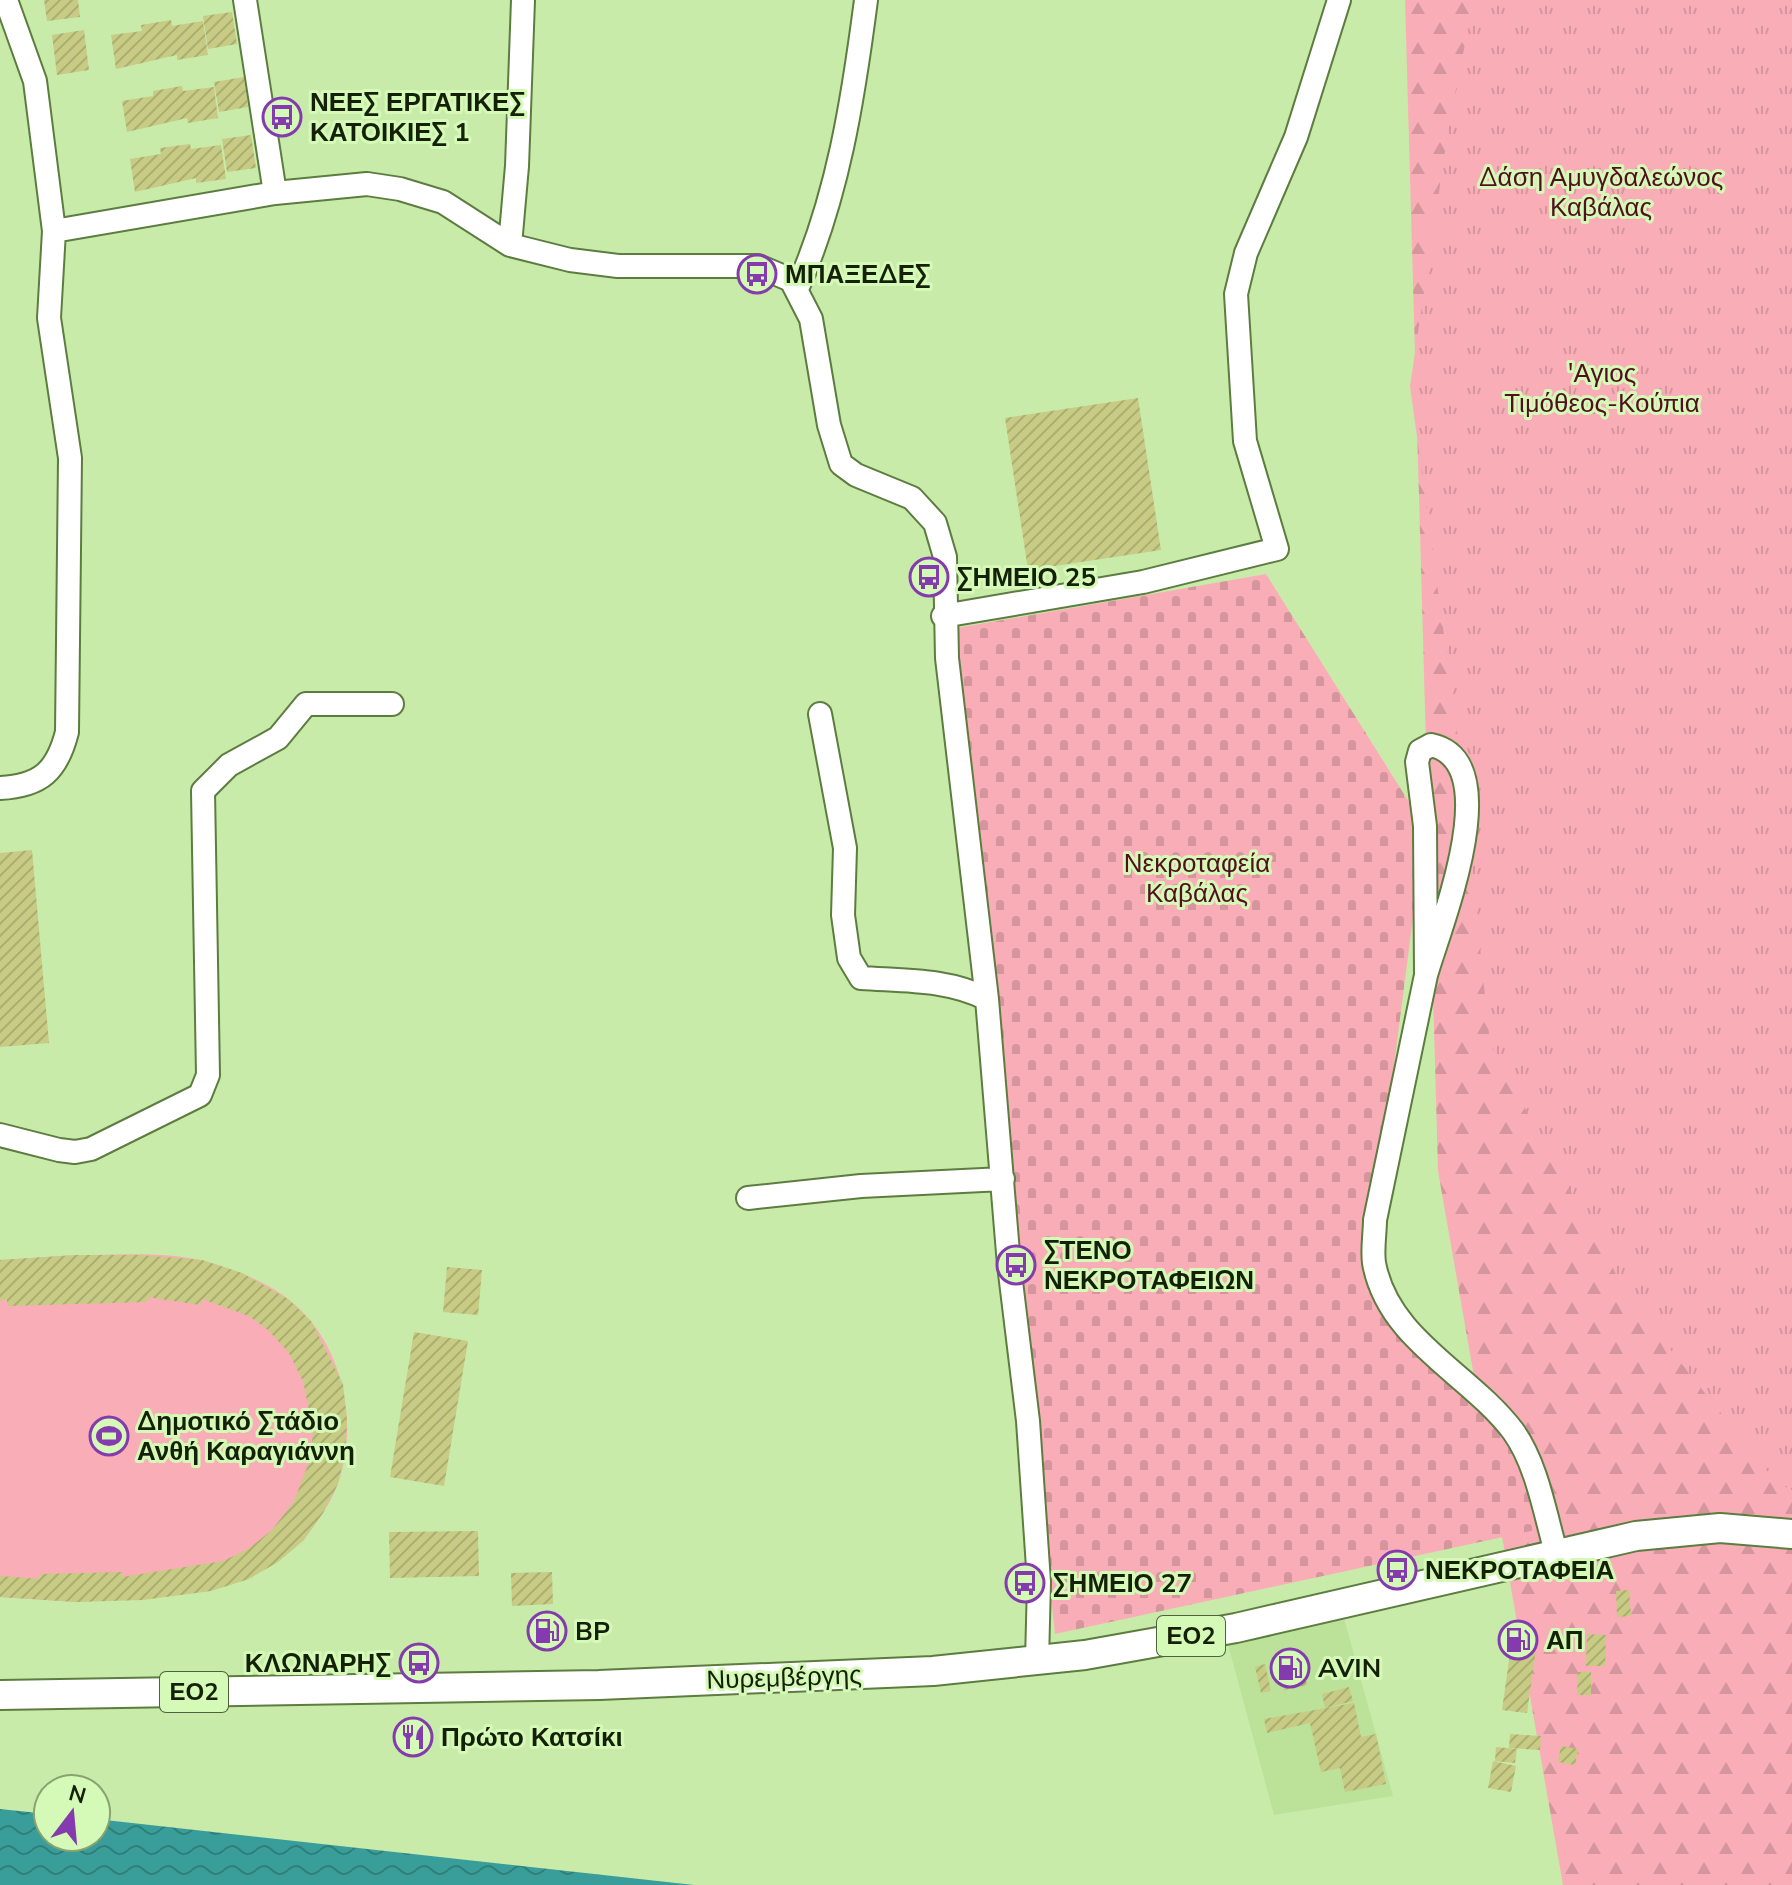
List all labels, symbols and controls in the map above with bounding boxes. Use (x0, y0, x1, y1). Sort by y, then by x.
place label: ΝΕΕΣ ΕΡΓΑΤΙΚΕΣ ΚΑΤΟΙΚΙΕΣ 1 (310, 85, 525, 150)
bus stop icon: ΝΕΕΣ ΕΡΓΑΤΙΚΕΣ ΚΑΤΟΙΚΙΕΣ 1 (261, 96, 303, 138)
park label: Δάση Αμυγδαλεώνος Καβάλας (1479, 160, 1723, 225)
bus stop icon: ΜΠΑΞΕΔΕΣ (736, 253, 778, 295)
place label: ΜΠΑΞΕΔΕΣ (785, 257, 931, 292)
park label: 'Αγιος Τιμόθεος-Κούπια (1504, 356, 1700, 421)
bus stop icon: ΣΗΜΕΙΟ 25 (908, 556, 950, 598)
place label: ΣΗΜΕΙΟ 25 (957, 560, 1096, 595)
park label: Νεκροταφεία Καβάλας (1124, 846, 1270, 911)
place label: ΣΤΕΝΟ ΝΕΚΡΟΤΑΦΕΙΩΝ (1044, 1233, 1254, 1298)
bus stop icon: ΣΤΕΝΟ ΝΕΚΡΟΤΑΦΕΙΩΝ (995, 1244, 1037, 1286)
place label: Δημοτικό Στάδιο Ανθή Καραγιάννη (137, 1404, 355, 1469)
sports icon: Δημοτικό Στάδιο Ανθή Καραγιάννη (88, 1415, 130, 1457)
bus stop icon: ΝΕΚΡΟΤΑΦΕΙΑ (1376, 1549, 1418, 1591)
place label: ΝΕΚΡΟΤΑΦΕΙΑ (1425, 1553, 1614, 1588)
bus stop icon: ΣΗΜΕΙΟ 27 (1004, 1562, 1046, 1604)
place label: ΣΗΜΕΙΟ 27 (1053, 1566, 1192, 1601)
fuel station icon: BP (526, 1610, 568, 1652)
place label: BP (575, 1614, 610, 1649)
road number: ΕΟ2 (1157, 1616, 1225, 1656)
fuel station icon: ΑΠ (1497, 1619, 1539, 1661)
place label: ΑΠ (1546, 1623, 1584, 1658)
bus stop icon: ΚΛΩΝΑΡΗΣ (398, 1642, 440, 1684)
place label: ΚΛΩΝΑΡΗΣ (245, 1646, 391, 1681)
fuel station icon: AVIN (1269, 1647, 1311, 1689)
place label: AVIN (1318, 1651, 1381, 1686)
street label: Νυρεμβέργης (706, 1657, 862, 1698)
road number: ΕΟ2 (160, 1672, 228, 1712)
restaurant icon: Πρώτο Κατσίκι (392, 1716, 434, 1758)
place label: Πρώτο Κατσίκι (441, 1720, 623, 1755)
north arrow (32, 1773, 112, 1853)
text: N (65, 1778, 89, 1811)

